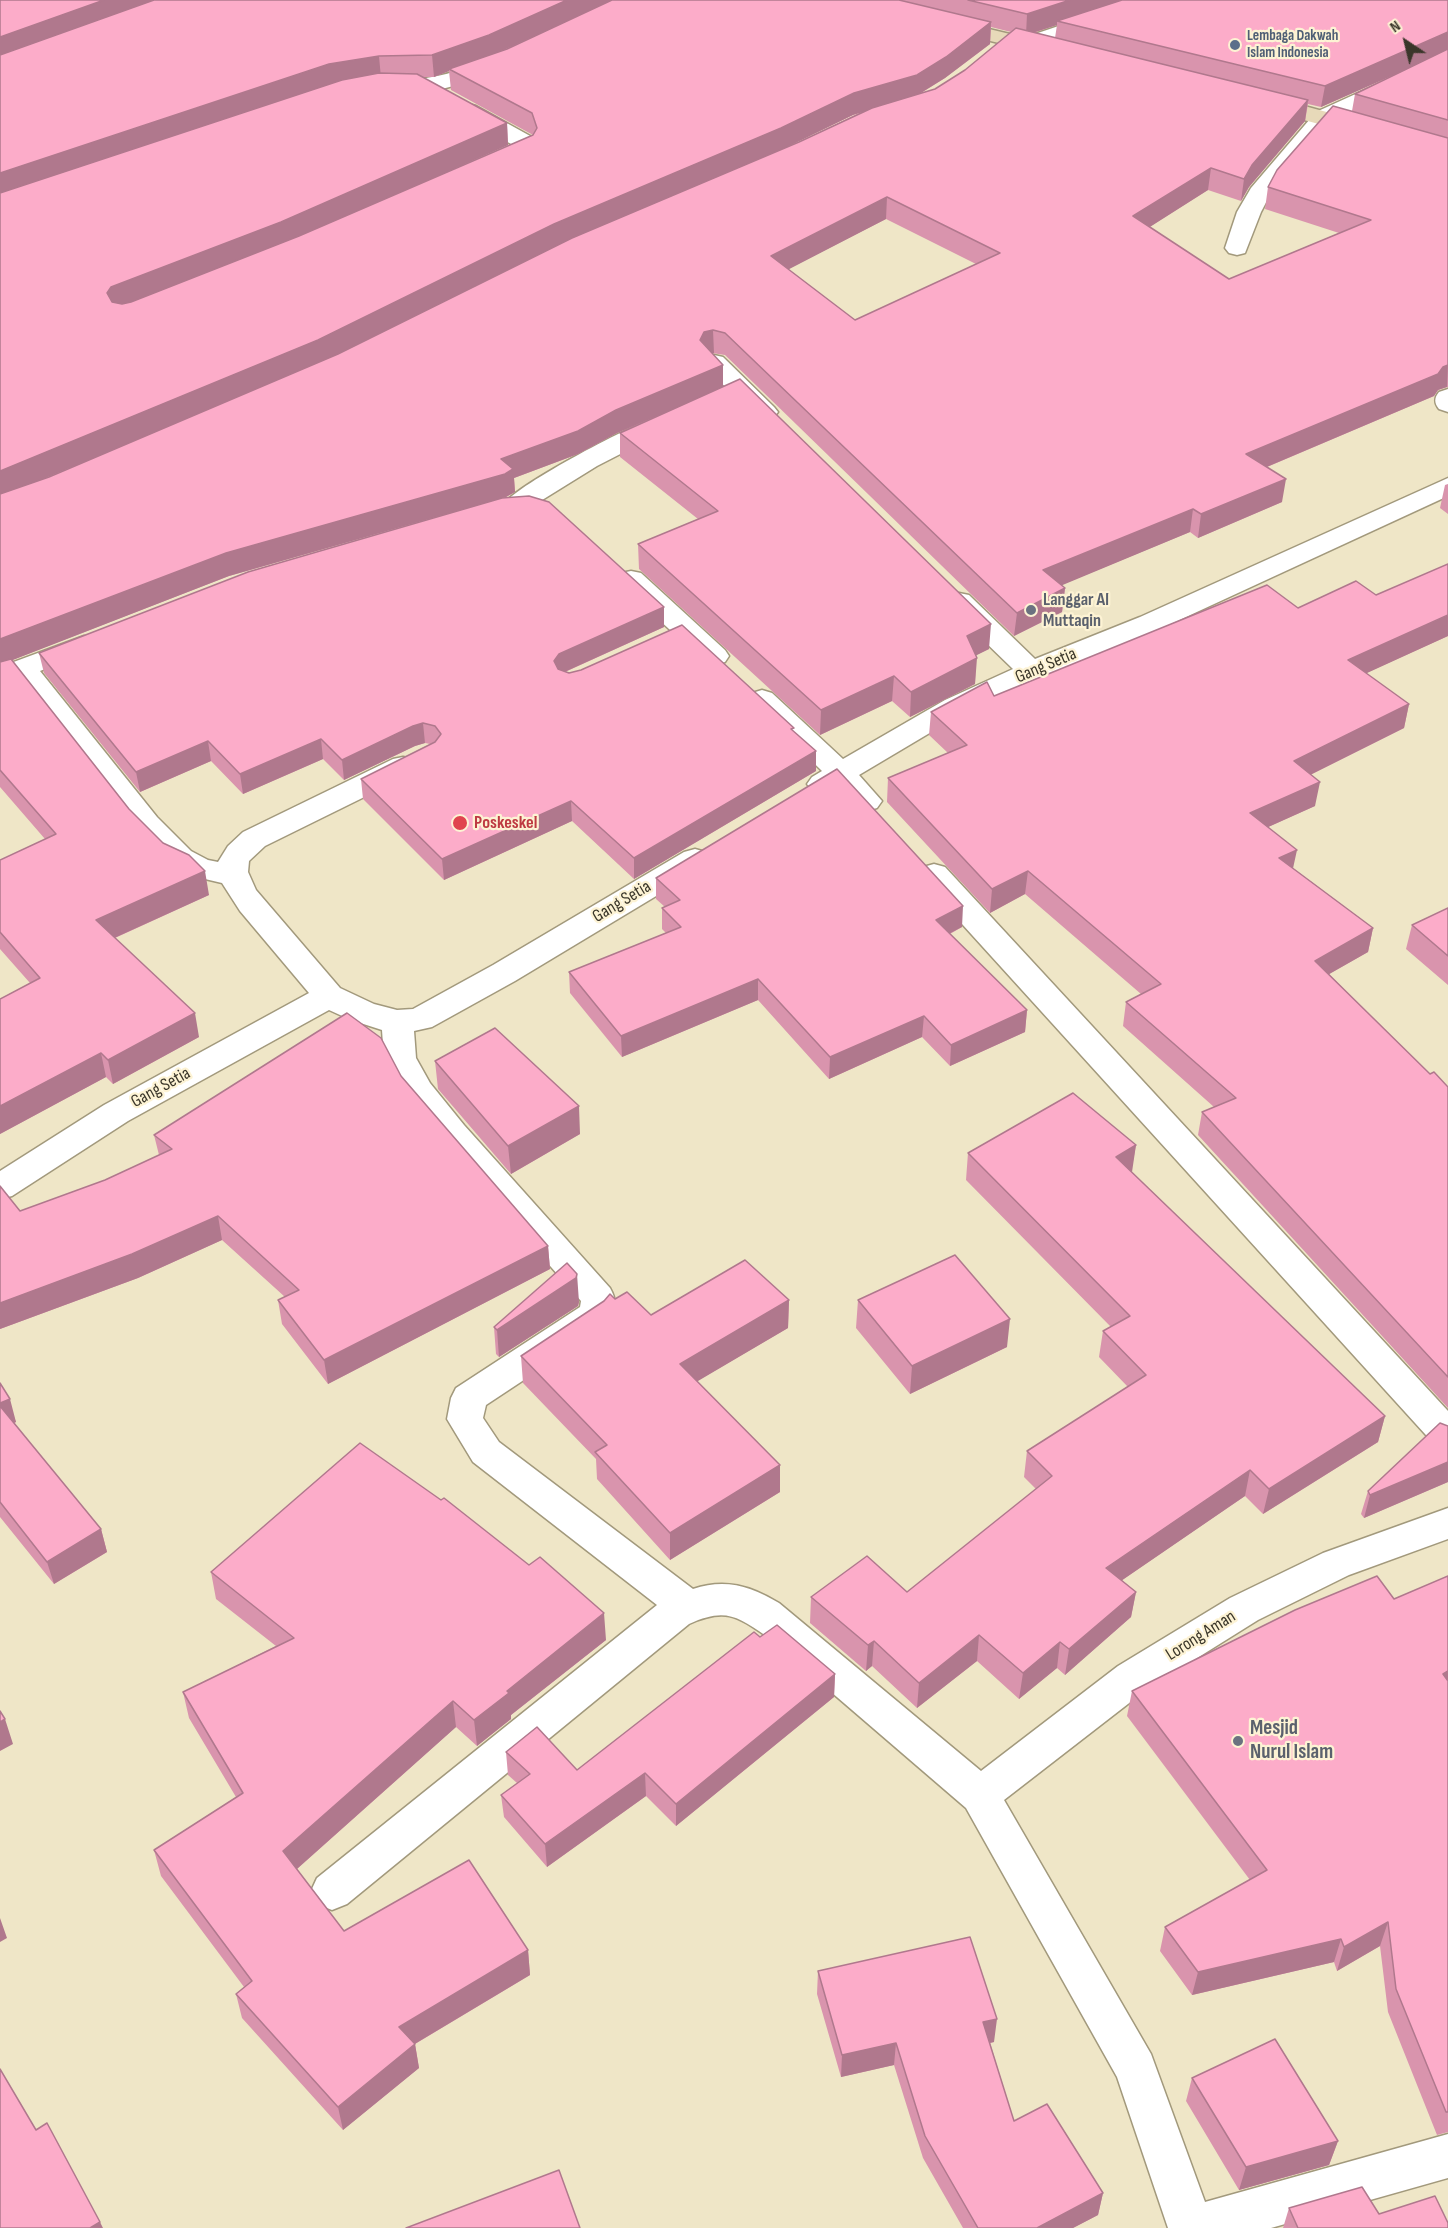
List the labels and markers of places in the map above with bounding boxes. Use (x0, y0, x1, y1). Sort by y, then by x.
place label: Lembaga Dakwah Islam Indonesia (1247, 27, 1338, 62)
marker: Lembaga Dakwah Islam Indonesia (1228, 38, 1242, 52)
place label: Langgar Al Muttaqin (1043, 589, 1109, 632)
marker: Langgar Al Muttaqin (1024, 603, 1038, 617)
place label: Poskeskel (474, 812, 537, 834)
marker: Poskeskel (451, 814, 469, 832)
place label: Mesjid Nurul Islam (1250, 1716, 1333, 1766)
marker: Mesjid Nurul Islam (1231, 1734, 1245, 1748)

